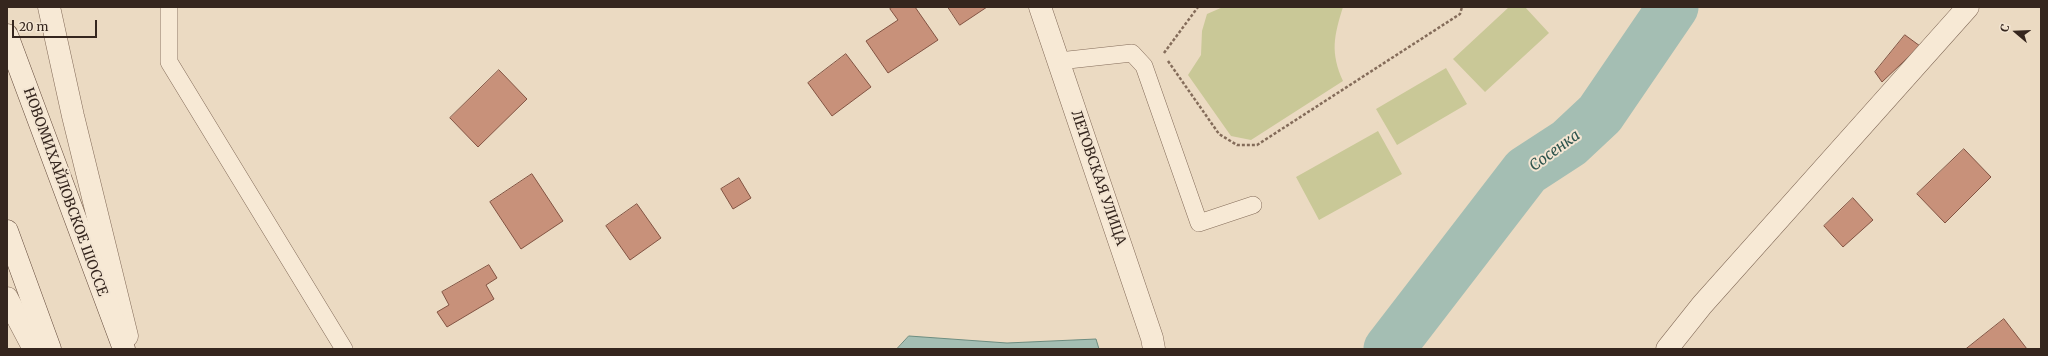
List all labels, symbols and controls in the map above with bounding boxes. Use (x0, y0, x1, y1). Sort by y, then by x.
scale bar (14, 12, 99, 38)
north arrow (1996, 12, 2036, 52)
text: 20 m (19, 19, 48, 34)
text: С (1997, 22, 2012, 34)
street label: НОВОМИХАЙЛОВСКОЕ ШОССЕ (19, 86, 111, 298)
street label: ЛЕТОВСКАЯ УЛИЦА (1067, 108, 1129, 248)
water label: Сосенка (1526, 127, 1584, 175)

